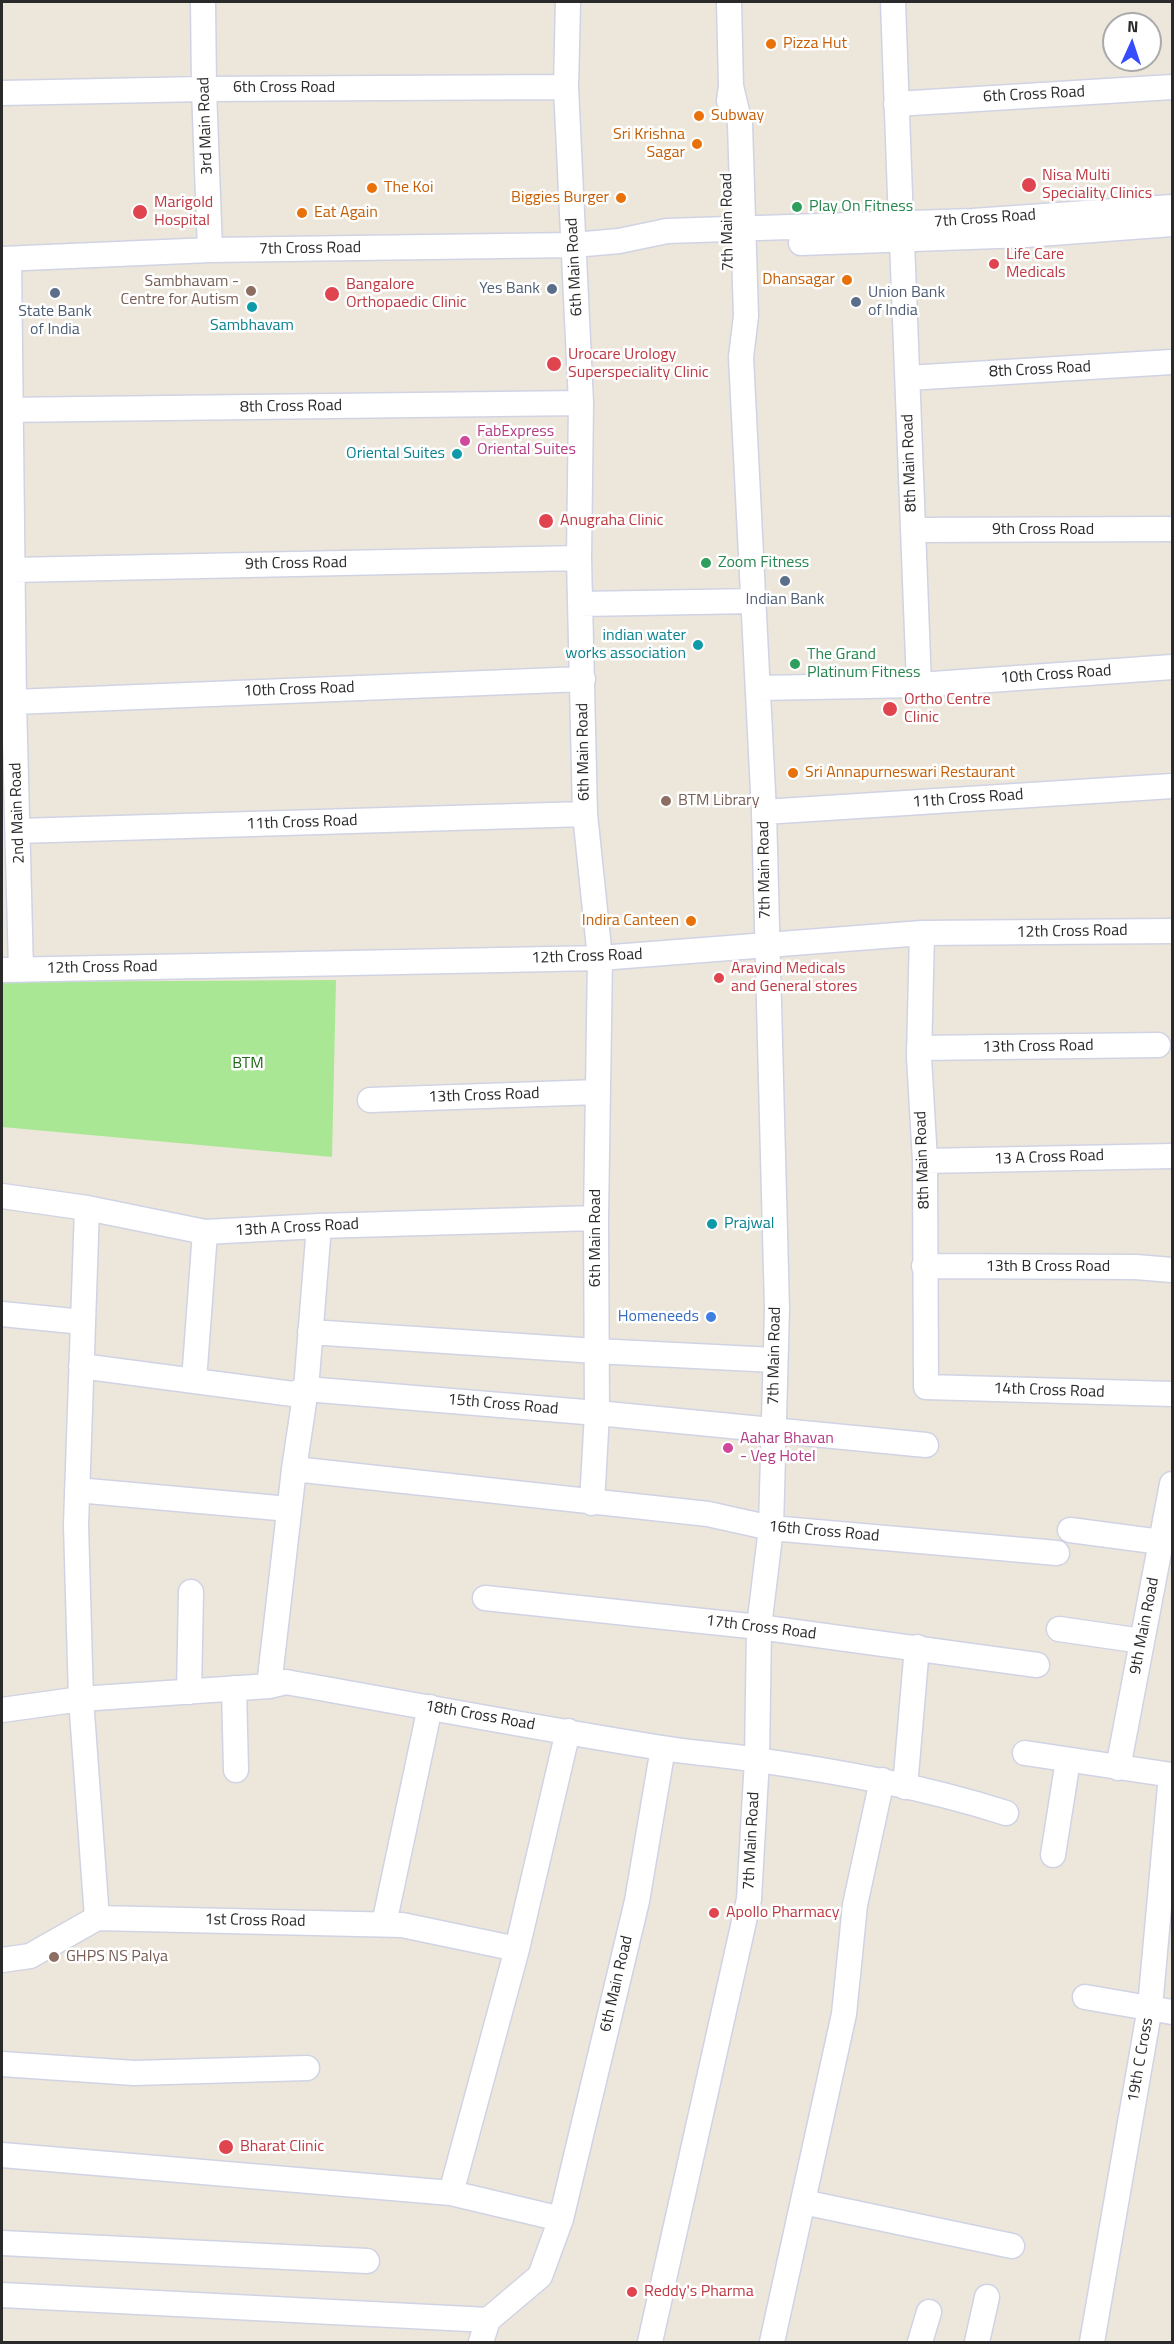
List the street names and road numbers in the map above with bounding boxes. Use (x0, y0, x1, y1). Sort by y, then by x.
street label: 3rd Main Road (195, 77, 217, 175)
street label: 6th Cross Road (233, 78, 335, 98)
street label: 6th Cross Road (982, 83, 1086, 107)
street label: 7th Main Road (718, 173, 738, 271)
street label: 7th Cross Road (933, 206, 1037, 232)
street label: 6th Main Road (563, 217, 587, 317)
street label: 7th Cross Road (259, 239, 361, 259)
street label: 8th Cross Road (988, 358, 1092, 382)
street label: 8th Cross Road (240, 397, 342, 417)
street label: 8th Main Road (899, 413, 921, 513)
street label: 9th Cross Road (992, 520, 1094, 540)
street label: 9th Cross Road (245, 554, 347, 574)
street label: 10th Cross Road (1000, 662, 1112, 688)
street label: 10th Cross Road (243, 678, 355, 702)
street label: 6th Main Road (574, 703, 594, 801)
street label: 2nd Main Road (7, 762, 29, 864)
street label: 11th Cross Road (912, 786, 1024, 812)
street label: 11th Cross Road (246, 811, 358, 835)
street label: 7th Main Road (755, 821, 775, 919)
street label: 12th Cross Road (1016, 921, 1128, 943)
street label: 12th Cross Road (531, 945, 643, 969)
street label: 12th Cross Road (46, 957, 158, 979)
street label: 13th Cross Road (982, 1036, 1094, 1058)
street label: 13th Cross Road (428, 1084, 540, 1108)
street label: 8th Main Road (912, 1110, 934, 1210)
street label: 13 A Cross Road (994, 1146, 1104, 1170)
street label: 6th Main Road (586, 1189, 606, 1287)
street label: 13th A Cross Road (234, 1215, 360, 1241)
street label: 13th B Cross Road (986, 1257, 1110, 1277)
street label: 7th Main Road (765, 1307, 785, 1405)
street label: 14th Cross Road (993, 1379, 1105, 1403)
street label: 15th Cross Road (447, 1391, 559, 1419)
street label: 16th Cross Road (768, 1518, 880, 1546)
street label: 9th Main Road (1126, 1576, 1164, 1676)
street label: 17th Cross Road (705, 1612, 817, 1644)
street label: 18th Cross Road (424, 1697, 536, 1735)
street label: 7th Main Road (740, 1791, 764, 1891)
street label: 1st Cross Road (204, 1911, 306, 1931)
street label: 6th Main Road (597, 1934, 637, 2034)
street label: 19th C Cross (1124, 2016, 1158, 2104)

